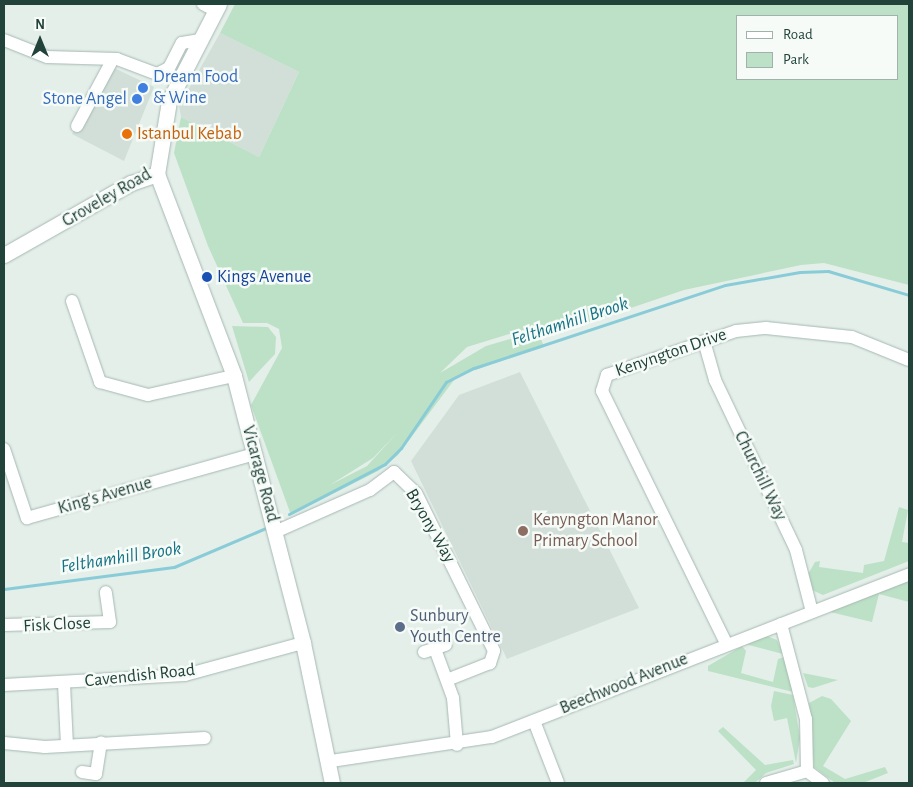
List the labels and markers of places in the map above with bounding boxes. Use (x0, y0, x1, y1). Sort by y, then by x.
place label: Dream Food & Wine (153, 67, 238, 110)
marker: Dream Food & Wine (137, 82, 149, 94)
place label: Stone Angel (43, 88, 127, 110)
marker: Stone Angel (131, 93, 143, 105)
place label: Istanbul Kebab (137, 123, 242, 145)
marker: Istanbul Kebab (121, 128, 133, 140)
place label: Kings Avenue (217, 266, 311, 288)
marker: Kings Avenue (201, 271, 213, 283)
place label: Kenyngton Manor Primary School (533, 510, 658, 552)
marker: Kenyngton Manor Primary School (517, 525, 529, 537)
place label: Sunbury Youth Centre (410, 606, 501, 649)
marker: Sunbury Youth Centre (394, 621, 406, 633)

